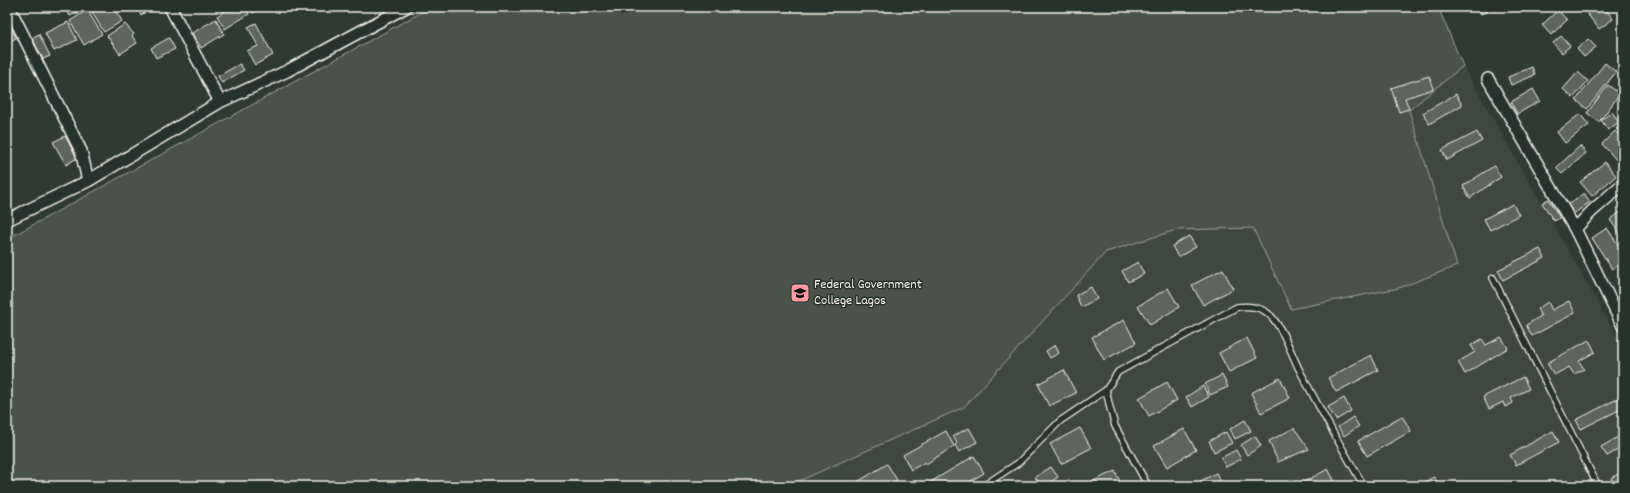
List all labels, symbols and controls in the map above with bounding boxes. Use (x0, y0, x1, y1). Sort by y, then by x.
place label: Federal Government College Lagos (814, 275, 922, 311)
school or university icon: Federal Government College Lagos (789, 282, 811, 304)

